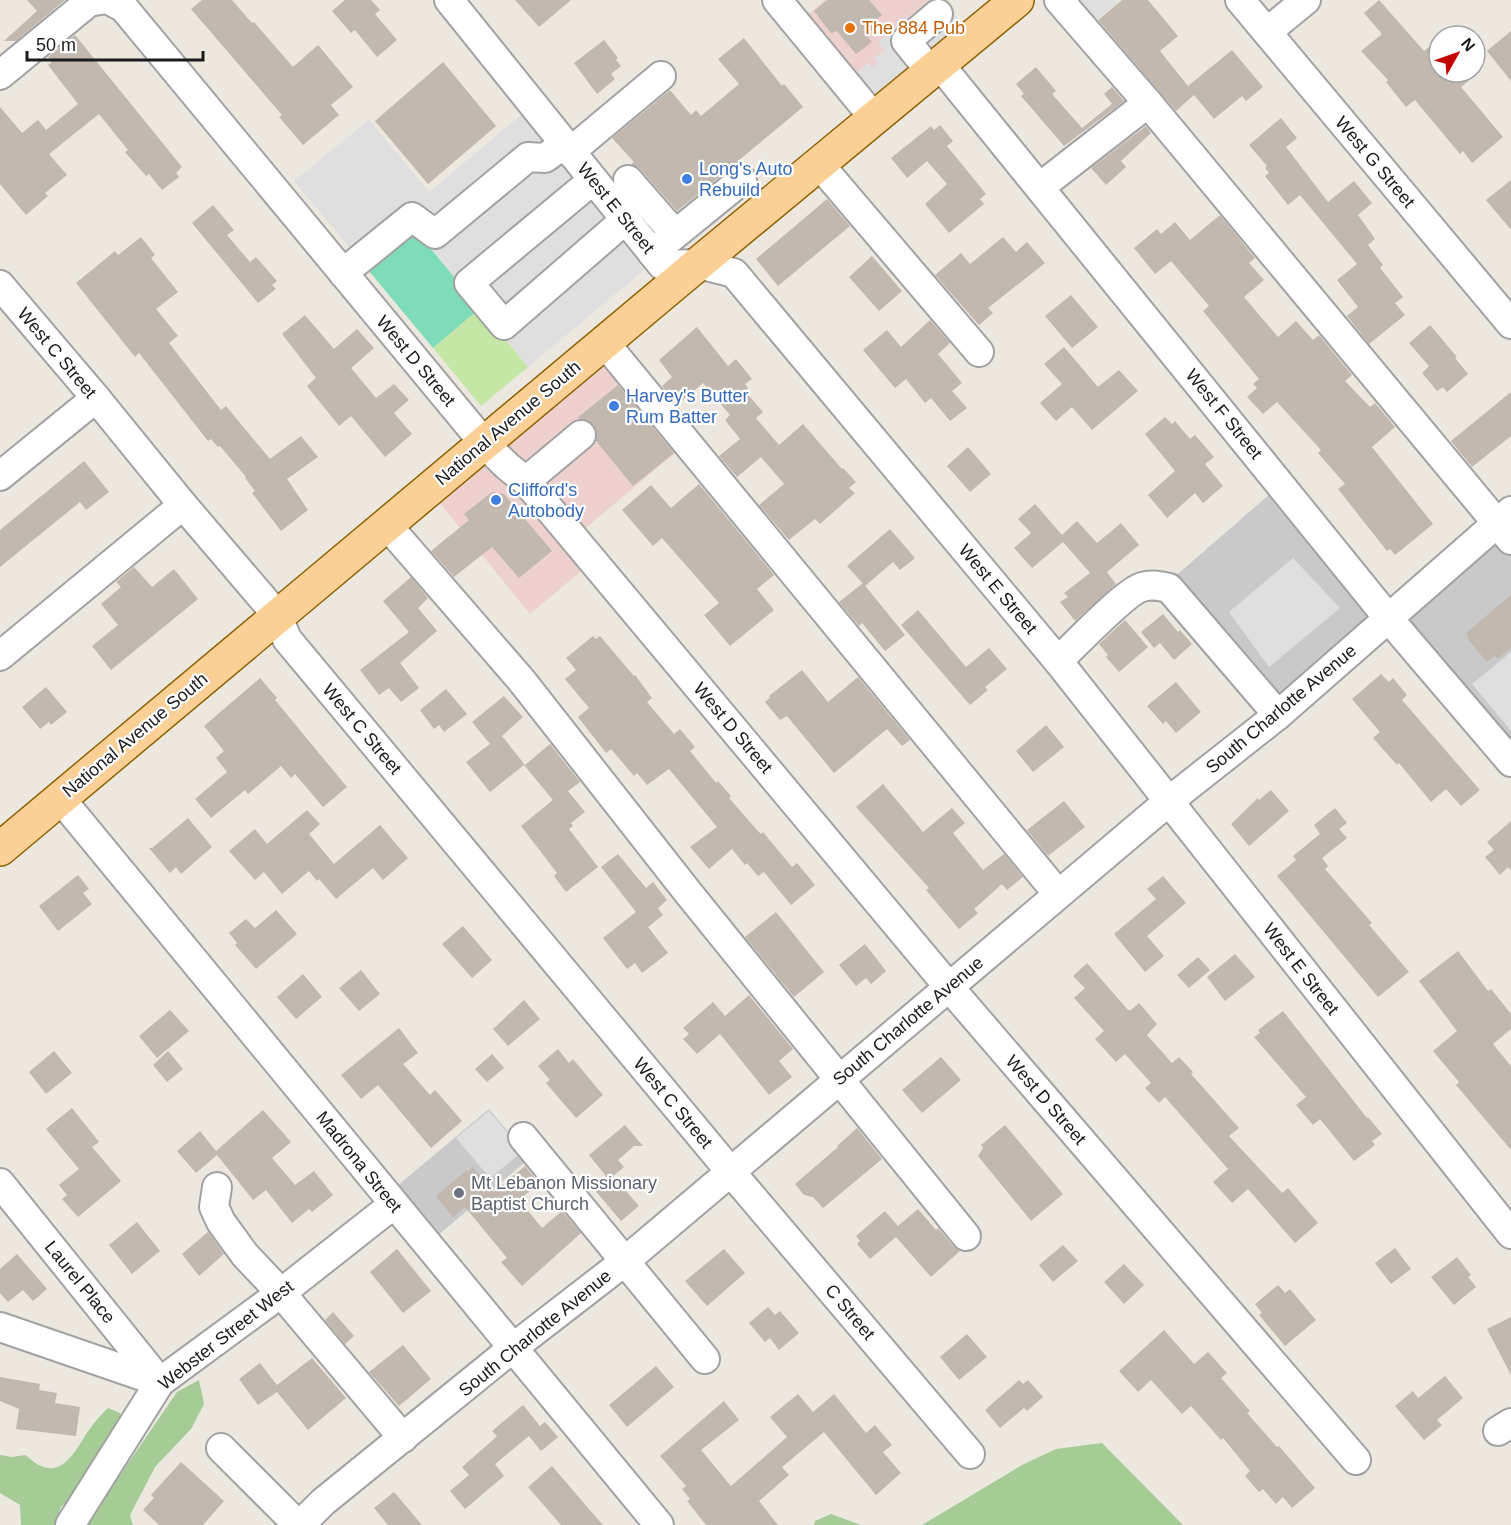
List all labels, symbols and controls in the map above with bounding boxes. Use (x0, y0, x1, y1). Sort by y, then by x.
place label: The 884 Pub (862, 18, 965, 38)
marker: The 884 Pub (843, 21, 857, 35)
scale bar (27, 24, 202, 62)
north arrow (1427, 24, 1487, 84)
text: 50 m (36, 35, 76, 55)
text: N (1458, 35, 1478, 55)
street label: West G Street (1331, 112, 1419, 212)
street label: West E Street (573, 159, 659, 257)
place label: Long's Auto Rebuild (699, 159, 793, 200)
marker: Long's Auto Rebuild (680, 172, 694, 186)
street label: West C Street (13, 304, 101, 402)
street label: West D Street (372, 312, 460, 410)
street label: National Avenue South (432, 357, 584, 489)
street label: West F Street (1182, 365, 1266, 463)
place label: Harvey's Butter Rum Batter (626, 386, 748, 427)
marker: Harvey's Butter Rum Batter (607, 399, 621, 413)
place label: Clifford's Autobody (508, 480, 584, 521)
marker: Clifford's Autobody (489, 493, 503, 507)
street label: West E Street (955, 540, 1041, 638)
street label: South Charlotte Avenue (1202, 640, 1360, 778)
street label: National Avenue South (59, 669, 211, 801)
street label: West D Street (689, 679, 777, 777)
street label: West C Street (318, 680, 406, 778)
street label: West E Street (1259, 919, 1343, 1019)
street label: South Charlotte Avenue (829, 952, 987, 1090)
street label: West D Street (1002, 1051, 1090, 1149)
street label: West C Street (629, 1054, 717, 1152)
street label: Madrona Street (312, 1107, 406, 1217)
place label: Mt Lebanon Missionary Baptist Church (471, 1173, 657, 1214)
marker: Mt Lebanon Missionary Baptist Church (452, 1186, 466, 1200)
street label: Laurel Place (41, 1237, 119, 1327)
street label: South Charlotte Avenue (455, 1266, 615, 1400)
street label: Webster Street West (155, 1276, 297, 1394)
street label: C Street (821, 1280, 879, 1344)

